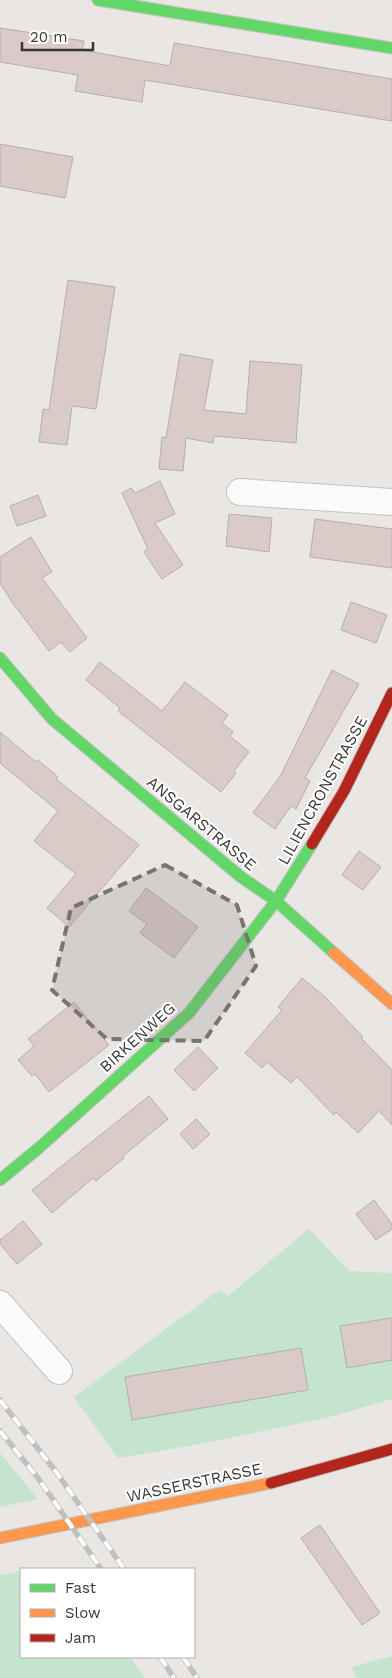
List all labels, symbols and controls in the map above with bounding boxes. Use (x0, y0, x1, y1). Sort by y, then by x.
scale bar (22, 20, 94, 52)
text: 20 m (30, 28, 68, 46)
street label: LILIENCRONSTRASSE (274, 713, 371, 868)
street label: ANSGARSTRASSE (143, 772, 260, 875)
street label: BIRKENWEG (96, 998, 179, 1076)
street label: WASSERSTRASSE (125, 1459, 263, 1506)
legend (20, 1568, 195, 1658)
text: Fast (65, 1579, 97, 1597)
text: Slow (65, 1604, 101, 1622)
text: Jam (65, 1629, 96, 1647)

